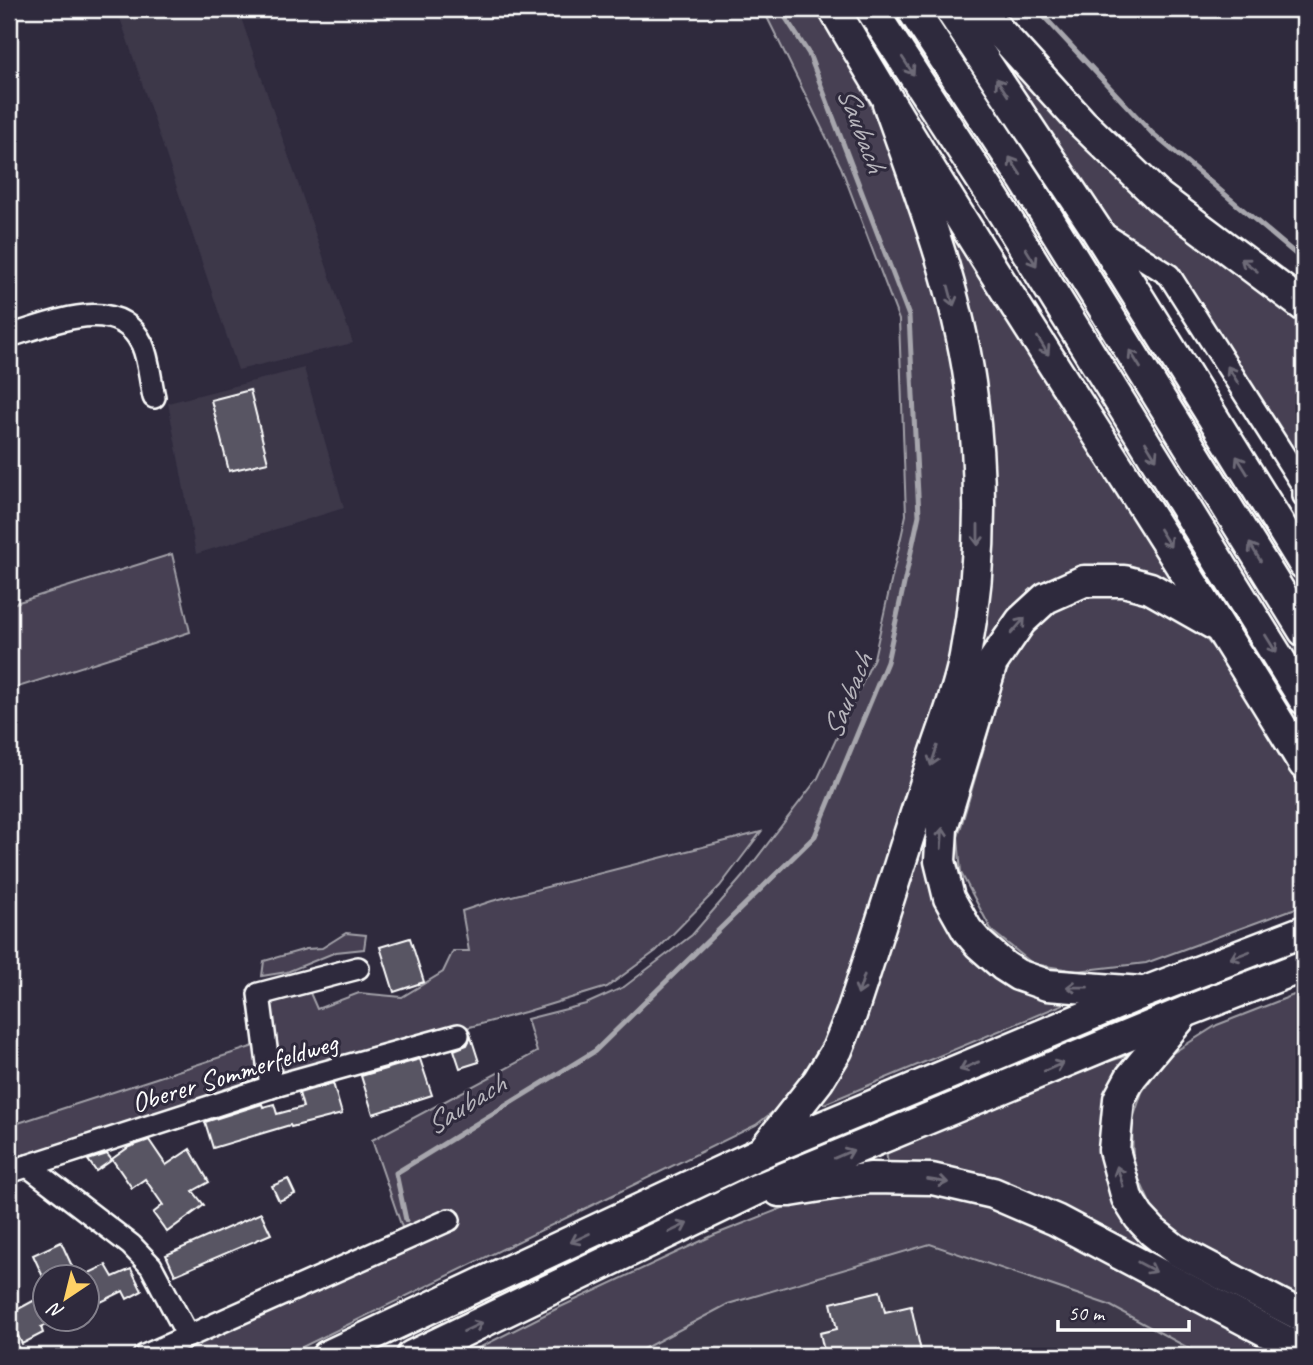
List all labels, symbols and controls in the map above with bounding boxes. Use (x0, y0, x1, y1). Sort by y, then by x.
one-way arrow (901, 56, 915, 75)
one-way arrow (995, 78, 1009, 97)
water label: Saubach (828, 81, 896, 179)
one-way arrow (1008, 157, 1022, 176)
one-way arrow (1024, 247, 1038, 267)
one-way arrow (1240, 258, 1259, 273)
one-way arrow (945, 285, 958, 307)
one-way arrow (1036, 336, 1050, 356)
one-way arrow (1128, 350, 1142, 370)
one-way arrow (1225, 366, 1240, 385)
one-way arrow (1144, 440, 1158, 460)
one-way arrow (1235, 455, 1249, 475)
one-way arrow (971, 523, 985, 546)
one-way arrow (1158, 528, 1172, 548)
one-way arrow (1248, 543, 1262, 563)
one-way arrow (1010, 617, 1026, 635)
one-way arrow (1263, 634, 1278, 653)
water label: Saubach (813, 646, 882, 744)
one-way arrow (927, 745, 939, 767)
one-way arrow (936, 827, 949, 849)
one-way arrow (1230, 950, 1252, 963)
one-way arrow (854, 974, 867, 996)
one-way arrow (1065, 980, 1088, 994)
street label: Oberer Sommerfeldweg (127, 1024, 343, 1120)
one-way arrow (1043, 1059, 1064, 1072)
one-way arrow (958, 1060, 980, 1073)
water label: Saubach (418, 1063, 514, 1143)
one-way arrow (832, 1146, 854, 1159)
one-way arrow (1113, 1165, 1126, 1187)
one-way arrow (926, 1175, 949, 1188)
one-way arrow (667, 1220, 688, 1234)
one-way arrow (570, 1231, 591, 1245)
one-way arrow (1136, 1261, 1157, 1274)
north arrow (32, 1264, 102, 1334)
scale bar (1058, 1288, 1189, 1332)
text: N (42, 1296, 69, 1324)
text: 50 m (1068, 1300, 1106, 1326)
one-way arrow (462, 1319, 483, 1333)

